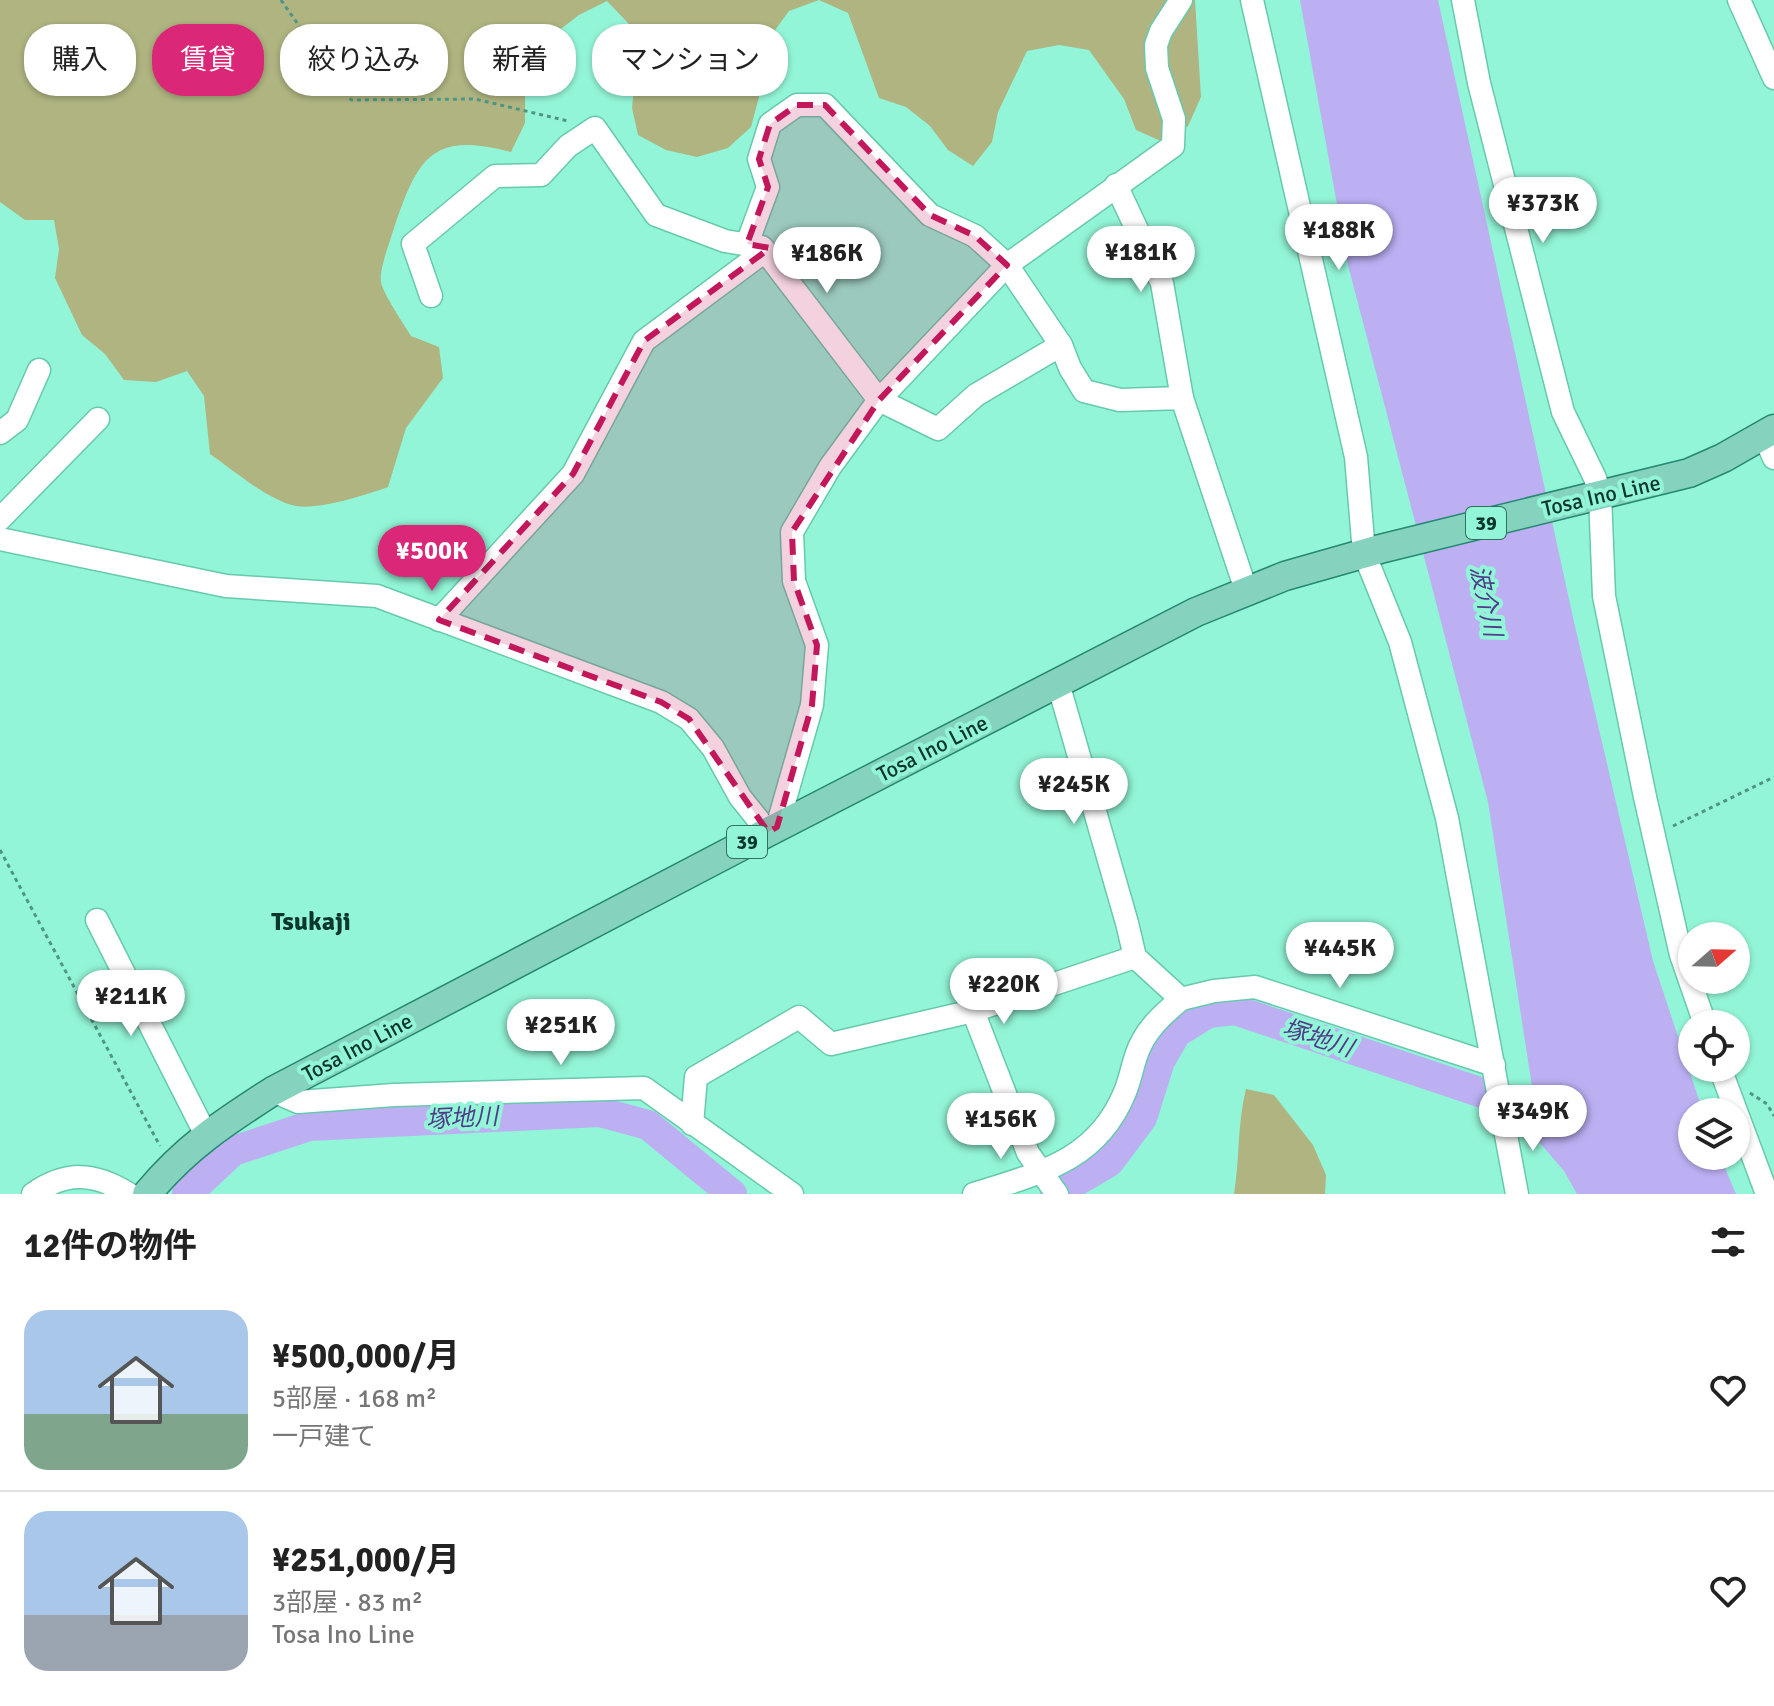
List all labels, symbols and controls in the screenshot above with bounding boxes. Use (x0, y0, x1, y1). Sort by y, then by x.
chip: 購入 (24, 24, 136, 96)
chip: 賃貸 (152, 24, 264, 96)
chip: 絞り込み (280, 24, 448, 96)
chip: 新着 (464, 24, 576, 96)
chip: マンション (592, 24, 788, 96)
pin: ¥373K (1487, 177, 1599, 245)
text: ¥373K (1507, 187, 1579, 219)
pin: ¥188K (1283, 204, 1395, 272)
text: ¥188K (1303, 214, 1375, 246)
pin: ¥181K (1085, 226, 1197, 294)
pin: ¥186K (771, 227, 883, 295)
text: ¥181K (1105, 236, 1177, 268)
text: ¥186K (791, 237, 863, 269)
street label: Tosa Ino Line (1539, 469, 1663, 522)
road number: 39 (1466, 507, 1506, 539)
pin: ¥500K (376, 525, 488, 593)
text: ¥500K (396, 535, 468, 567)
water label: 波介川 (1464, 563, 1509, 642)
street label: Tosa Ino Line (872, 709, 992, 788)
pin: ¥245K (1018, 758, 1130, 826)
text: ¥245K (1038, 768, 1110, 800)
road number: 39 (727, 826, 767, 858)
district label: Tsukaji (271, 906, 351, 938)
pin: ¥445K (1284, 922, 1396, 990)
north arrow (1678, 922, 1750, 994)
map controls (1678, 922, 1750, 1170)
text: ¥445K (1304, 932, 1376, 964)
pin: ¥220K (948, 958, 1060, 1026)
text: ¥220K (968, 968, 1040, 1000)
pin: ¥211K (75, 970, 187, 1038)
text: ¥211K (95, 980, 167, 1012)
pin: ¥251K (505, 999, 617, 1067)
street label: Tosa Ino Line (298, 1007, 417, 1088)
text: ¥251K (525, 1009, 597, 1041)
button: locate (1678, 1010, 1750, 1082)
water label: 塚地川 (1279, 1013, 1360, 1064)
pin: ¥349K (1477, 1085, 1589, 1153)
pin: ¥156K (945, 1093, 1057, 1161)
text: ¥349K (1497, 1095, 1569, 1127)
button: layers (1678, 1098, 1750, 1170)
water label: 塚地川 (425, 1101, 502, 1135)
text: ¥156K (965, 1103, 1037, 1135)
icon: filters (1706, 1220, 1750, 1264)
text: 12件の物件 (24, 1225, 197, 1267)
text: ¥500,000/月 (272, 1335, 460, 1377)
icon: home (88, 1342, 184, 1438)
icon: heart (1706, 1368, 1750, 1412)
text: 5部屋 · 168 m² (272, 1383, 437, 1415)
text: 一戸建て (272, 1421, 376, 1453)
text: ¥251,000/月 (272, 1539, 460, 1581)
icon: home (88, 1543, 184, 1639)
icon: heart (1706, 1569, 1750, 1613)
text: 3部屋 · 83 m² (272, 1587, 423, 1619)
text: Tosa Ino Line (272, 1619, 415, 1651)

